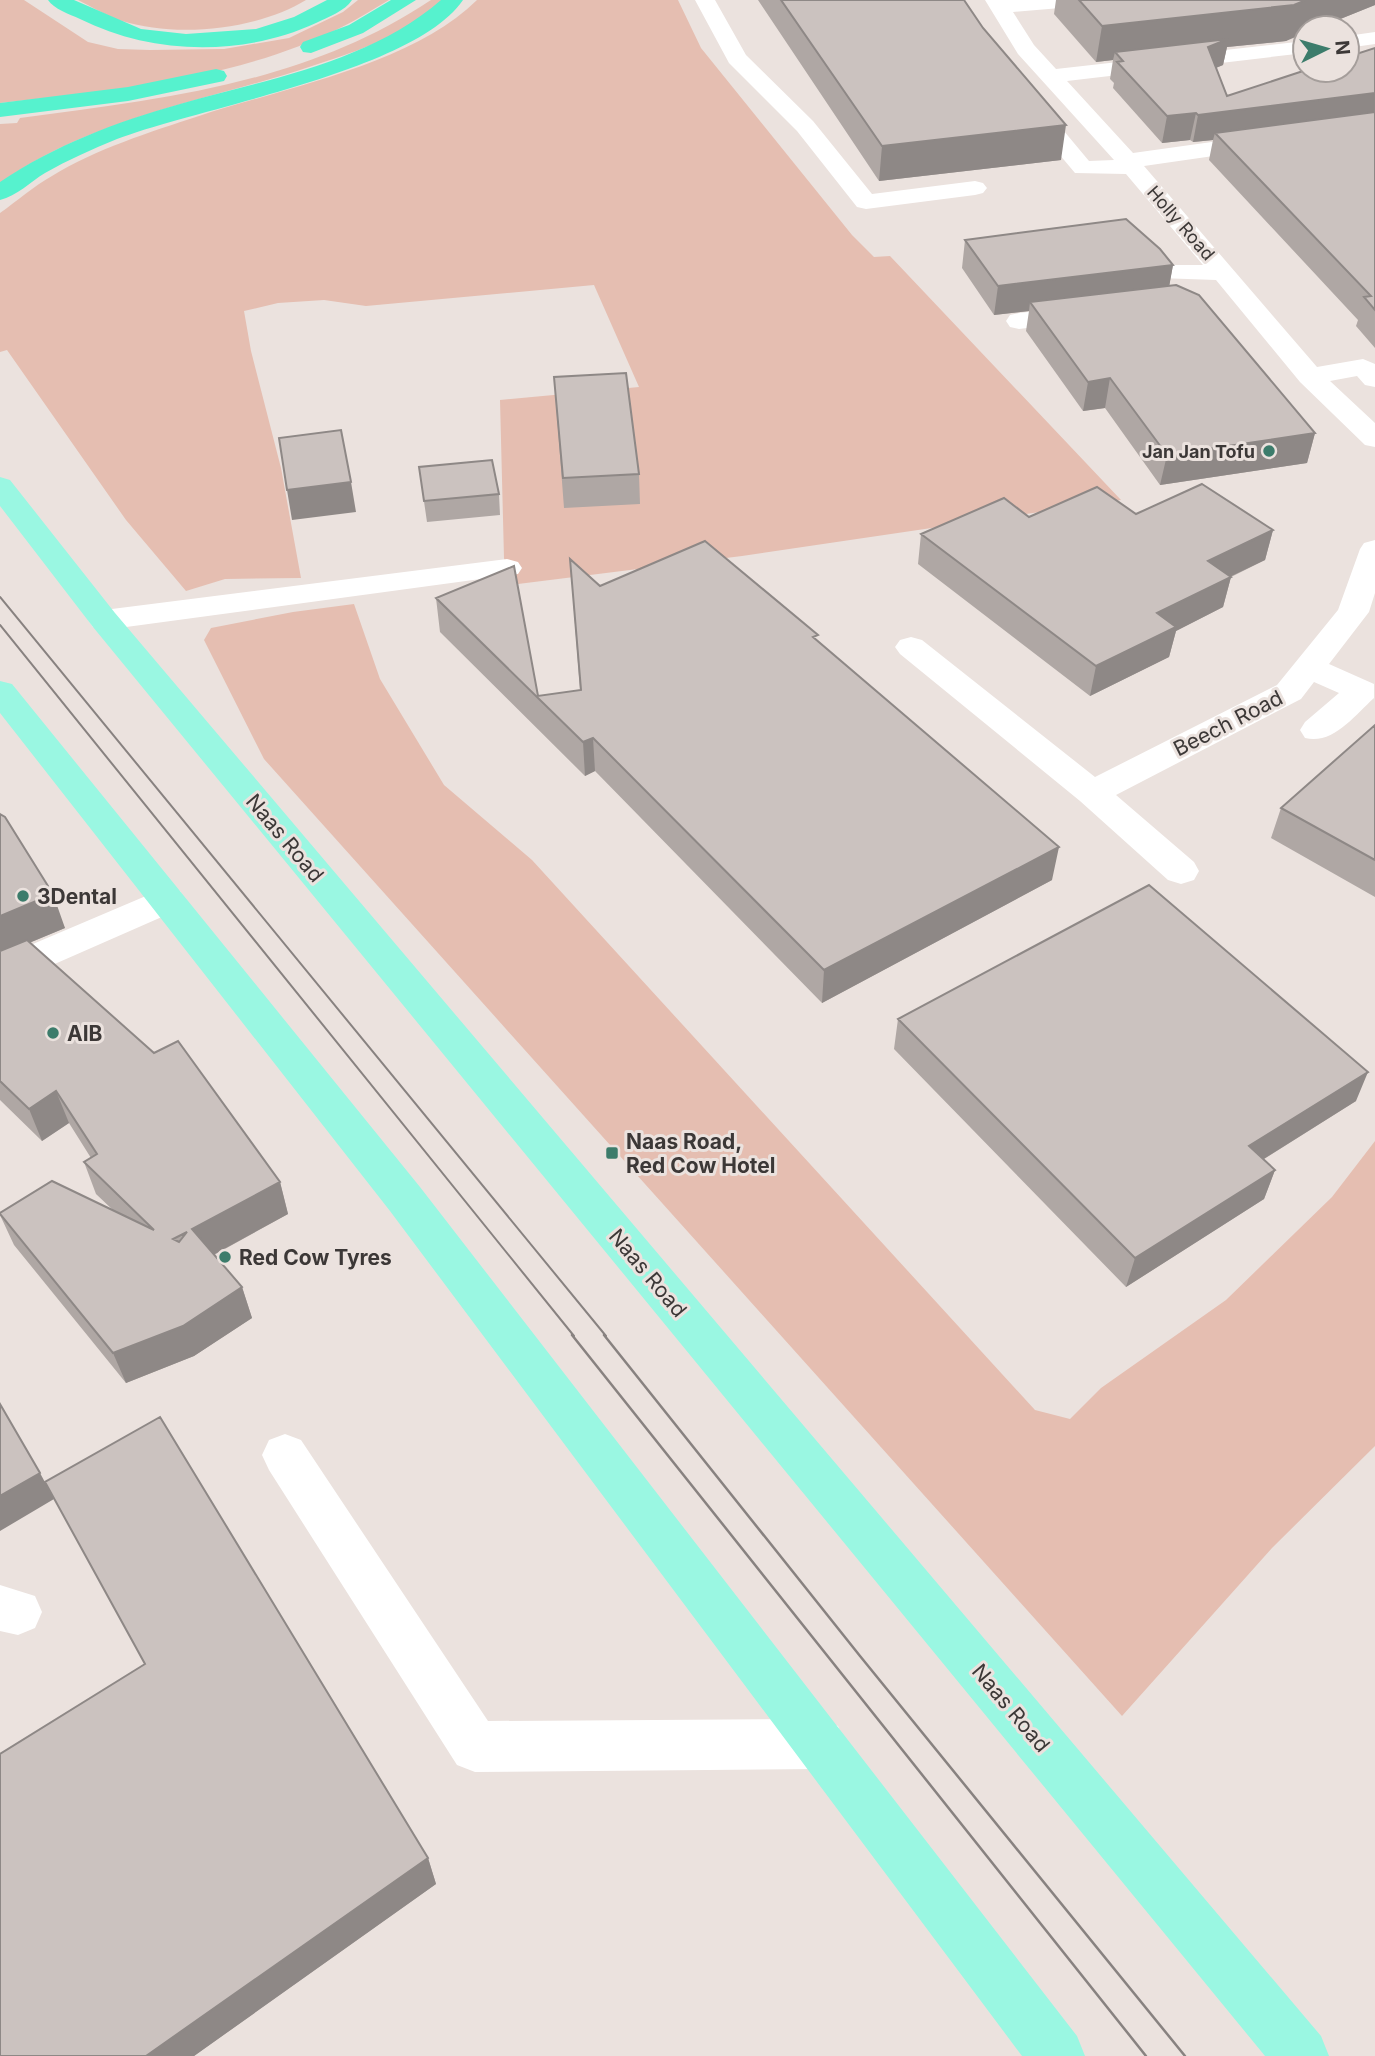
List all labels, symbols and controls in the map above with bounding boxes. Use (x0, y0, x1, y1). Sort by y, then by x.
north arrow (1291, 14, 1361, 84)
text: N (1330, 39, 1355, 56)
street label: Holly Road (1143, 182, 1219, 264)
place label: Jan Jan Tofu (1142, 441, 1255, 462)
marker: Jan Jan Tofu (1261, 443, 1277, 459)
street label: Beech Road (1169, 685, 1287, 761)
street label: Naas Road (241, 789, 329, 887)
place label: 3Dental (37, 884, 117, 909)
marker: 3Dental (15, 888, 31, 904)
place label: AIB (67, 1021, 103, 1046)
marker: AIB (45, 1025, 61, 1041)
place label: Naas Road, Red Cow Hotel (626, 1129, 775, 1178)
marker: Naas Road, Red Cow Hotel (604, 1145, 620, 1161)
street label: Naas Road (604, 1224, 692, 1322)
place label: Red Cow Tyres (239, 1245, 392, 1270)
marker: Red Cow Tyres (217, 1249, 233, 1265)
street label: Naas Road (967, 1659, 1055, 1757)

